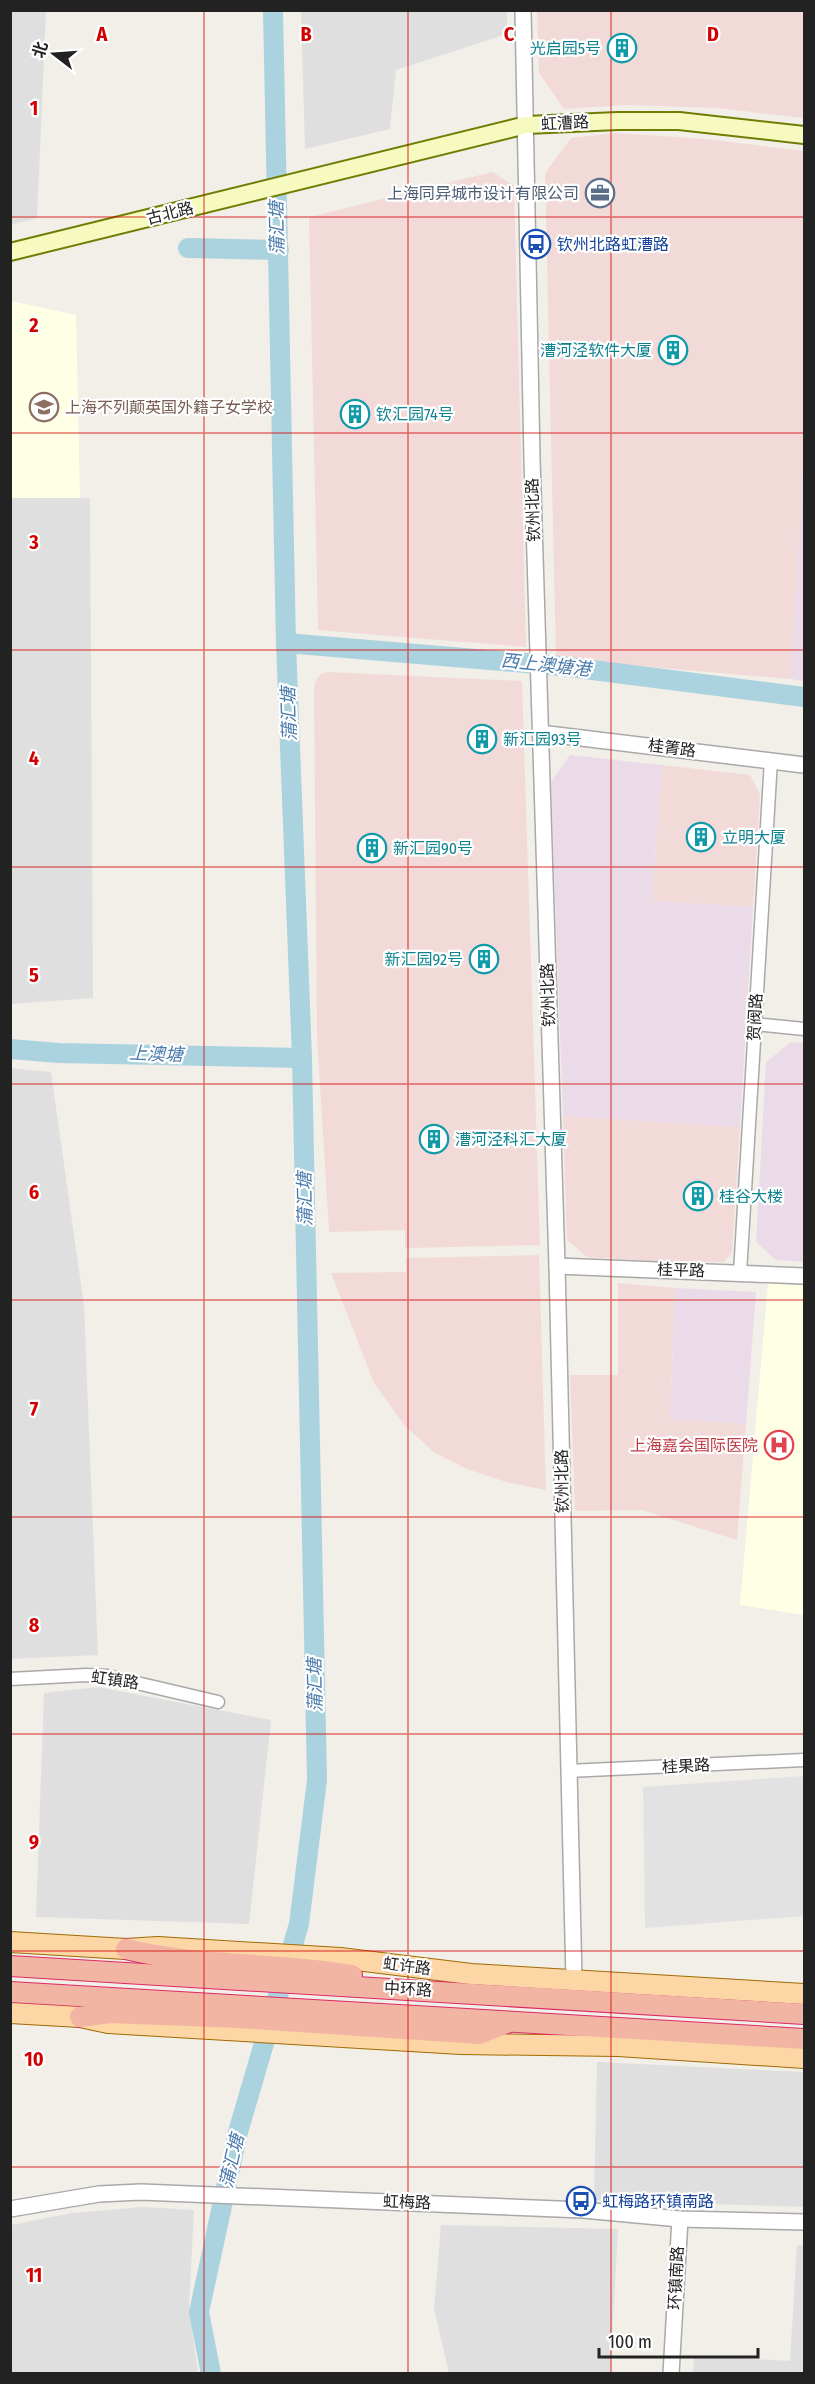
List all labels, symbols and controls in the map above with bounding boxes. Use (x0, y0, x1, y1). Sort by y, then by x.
text: A (96, 22, 109, 46)
text: B (300, 22, 312, 46)
text: C (504, 22, 515, 46)
text: D (707, 22, 719, 46)
north arrow (24, 24, 84, 84)
building icon: 光启园5号 (606, 32, 638, 64)
text: 北 (29, 39, 52, 60)
place label: 光启园5号 (530, 39, 601, 58)
text: 1 (30, 96, 38, 120)
street label: 虹漕路 (541, 112, 589, 134)
office icon: 上海同异城市设计有限公司 (584, 177, 616, 209)
place label: 上海同异城市设计有限公司 (387, 184, 579, 203)
street label: 古北路 (144, 198, 196, 228)
water label: 蒲汇塘 (265, 198, 288, 255)
bus stop icon: 钦州北路虹漕路 (520, 228, 552, 260)
place label: 钦州北路虹漕路 (557, 235, 669, 254)
text: 2 (28, 313, 39, 337)
building icon: 漕河泾软件大厦 (657, 334, 689, 366)
place label: 漕河泾软件大厦 (540, 341, 652, 360)
school or university icon: 上海不列颠英国外籍子女学校 (28, 391, 60, 423)
place label: 上海不列颠英国外籍子女学校 (65, 398, 273, 417)
building icon: 钦汇园74号 (339, 398, 371, 430)
place label: 钦汇园74号 (376, 405, 454, 424)
street label: 钦州北路 (522, 478, 544, 542)
text: 3 (28, 530, 39, 554)
water label: 西上澳塘港 (500, 649, 595, 681)
water label: 蒲汇塘 (277, 684, 301, 741)
building icon: 新汇园93号 (466, 723, 498, 755)
place label: 新汇园93号 (503, 730, 582, 749)
street label: 桂箐路 (647, 736, 697, 760)
text: 4 (29, 746, 39, 770)
building icon: 立明大厦 (685, 821, 717, 853)
place label: 立明大厦 (722, 828, 786, 847)
building icon: 新汇园90号 (356, 832, 388, 864)
place label: 新汇园90号 (393, 839, 473, 858)
building icon: 新汇园92号 (468, 943, 500, 975)
place label: 新汇园92号 (384, 950, 463, 969)
text: 5 (29, 963, 39, 987)
street label: 钦州北路 (537, 963, 559, 1027)
street label: 贺阀路 (744, 993, 766, 1041)
water label: 上澳塘 (129, 1042, 186, 1066)
building icon: 漕河泾科汇大厦 (418, 1123, 450, 1155)
place label: 漕河泾科汇大厦 (455, 1130, 567, 1149)
water label: 蒲汇塘 (293, 1169, 316, 1226)
text: 6 (29, 1180, 39, 1204)
building icon: 桂谷大楼 (682, 1180, 714, 1212)
place label: 桂谷大楼 (719, 1187, 783, 1206)
street label: 桂平路 (657, 1260, 705, 1280)
text: 7 (30, 1397, 39, 1421)
hospital icon: 上海嘉会国际医院 (763, 1429, 795, 1461)
place label: 上海嘉会国际医院 (630, 1436, 758, 1455)
street label: 钦州北路 (552, 1449, 572, 1513)
text: 8 (29, 1613, 40, 1637)
water label: 蒲汇塘 (303, 1655, 326, 1712)
street label: 虹镇路 (90, 1667, 140, 1693)
street label: 桂果路 (662, 1755, 710, 1777)
text: 9 (29, 1830, 39, 1854)
street label: 虹许路 (382, 1954, 432, 1978)
street label: 中环路 (384, 1978, 432, 2000)
text: 10 (24, 2047, 44, 2071)
water label: 蒲汇塘 (215, 2129, 249, 2190)
bus stop icon: 虹梅路环镇南路 (565, 2185, 597, 2217)
street label: 虹梅路 (383, 2192, 431, 2212)
place label: 虹梅路环镇南路 (602, 2192, 714, 2211)
street label: 环镇南路 (665, 2246, 687, 2310)
text: 11 (26, 2263, 42, 2287)
scale bar (599, 2321, 758, 2359)
text: 100 m (608, 2331, 652, 2353)

